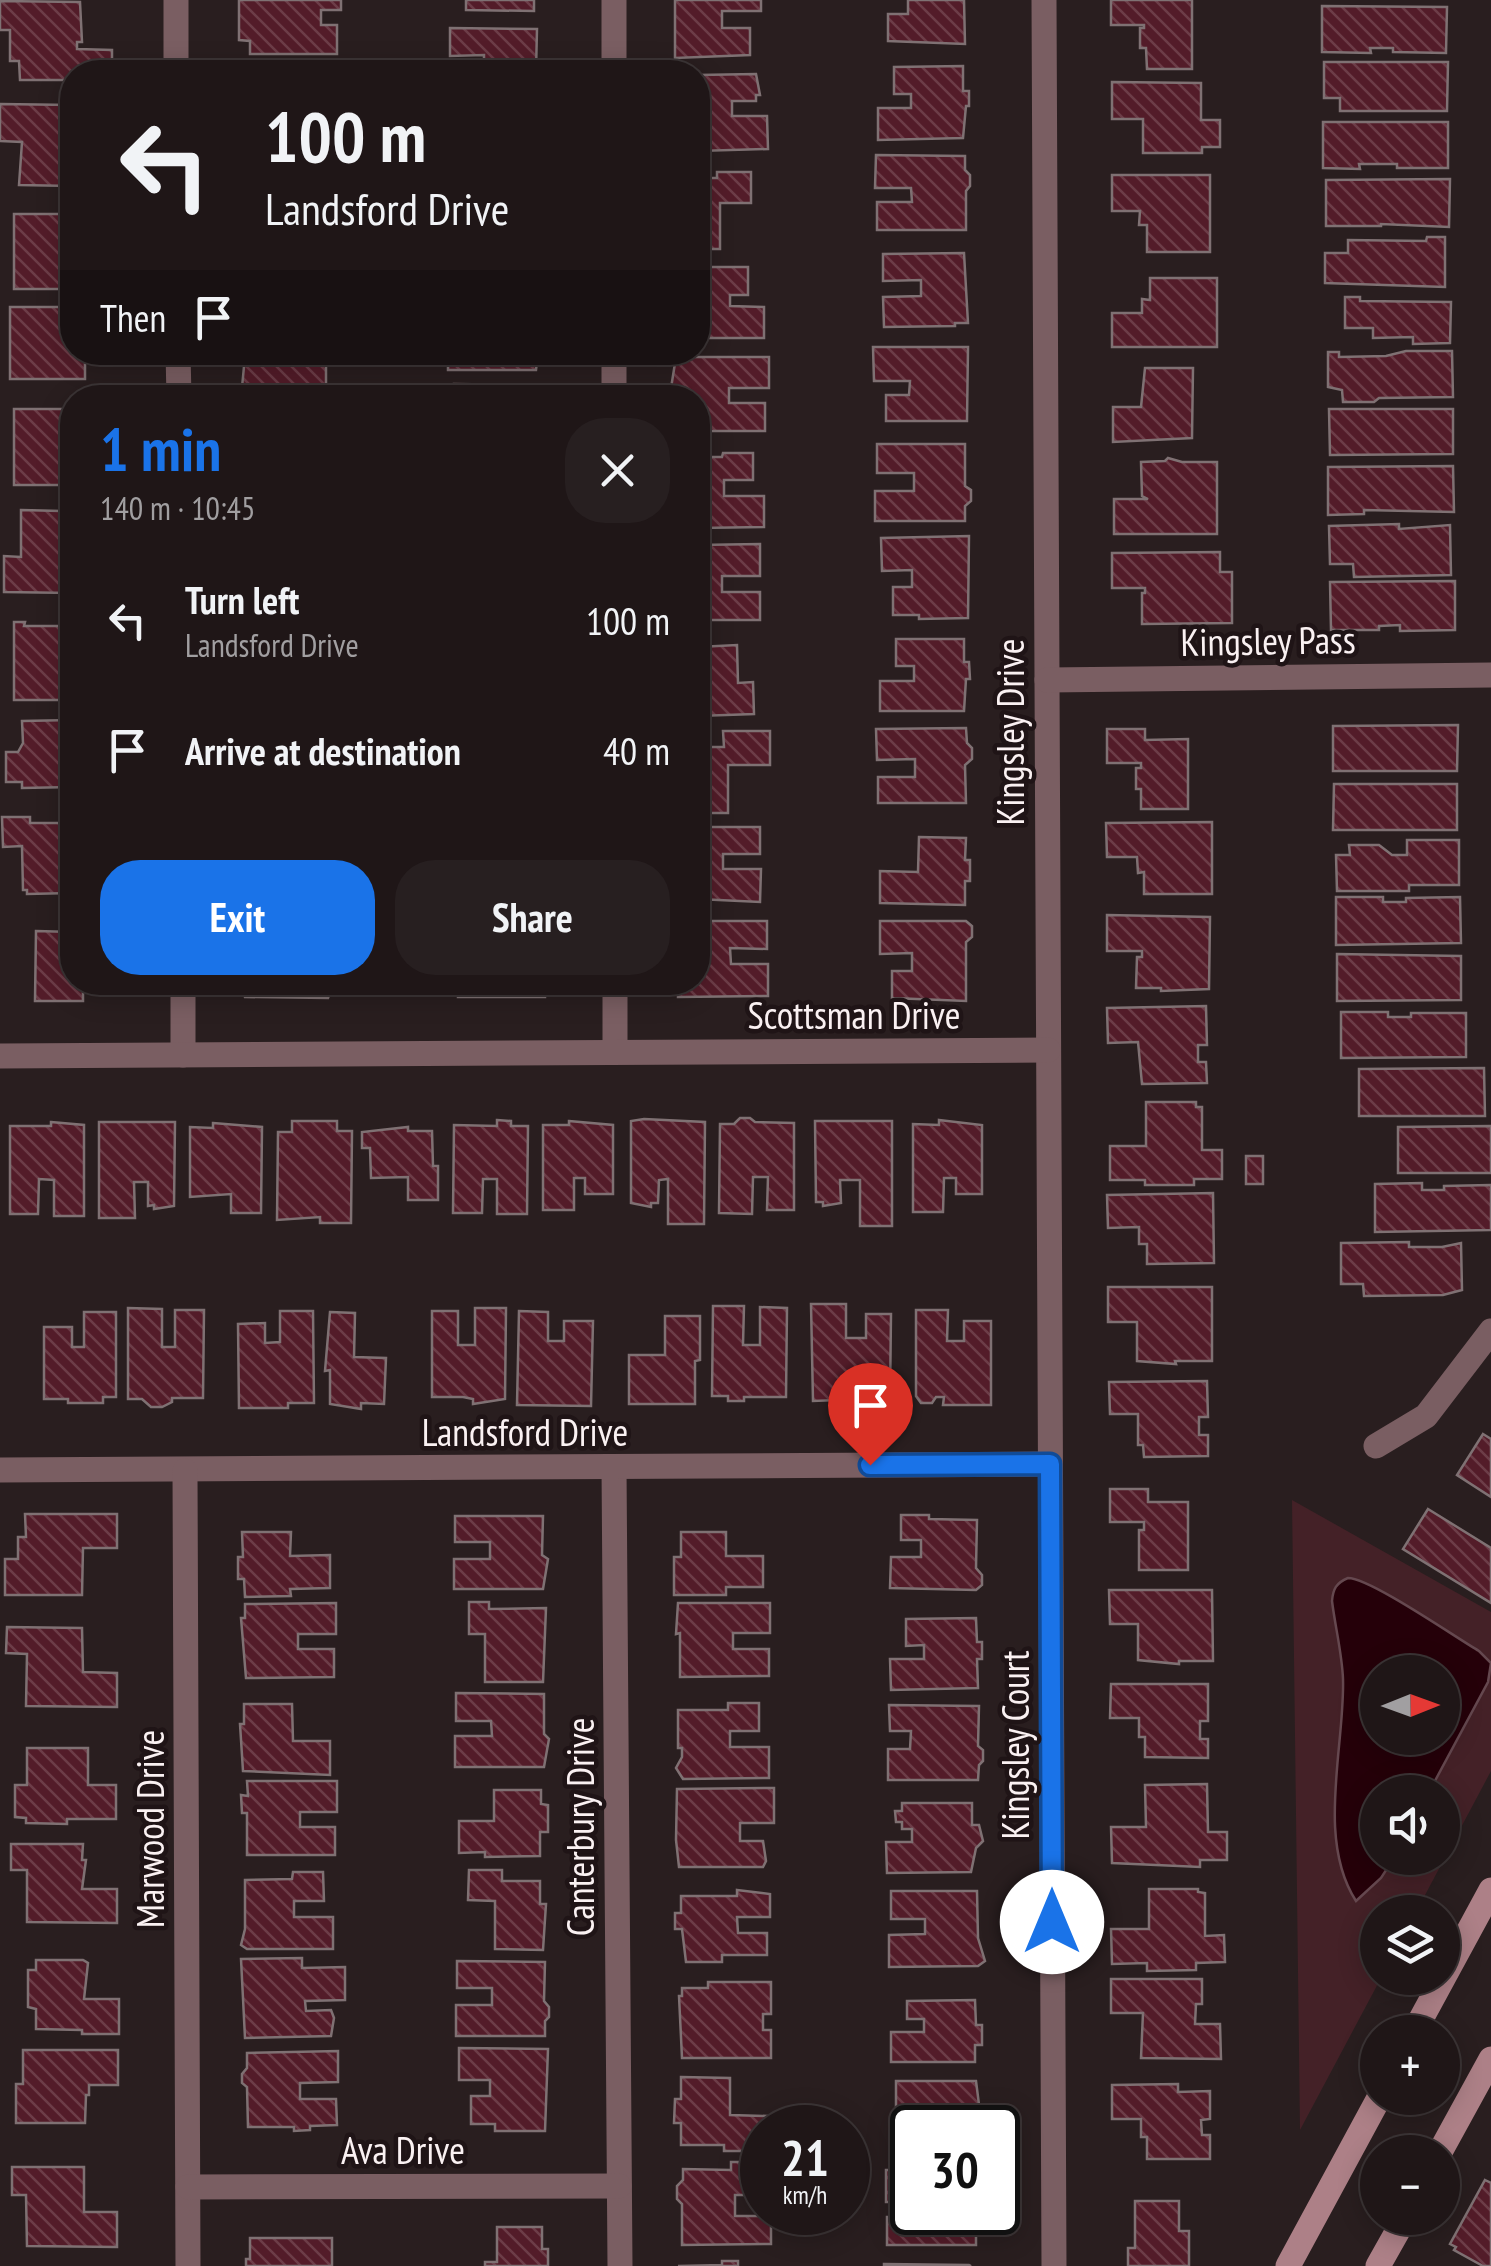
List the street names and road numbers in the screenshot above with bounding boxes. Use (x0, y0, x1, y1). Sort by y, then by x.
street label: Kingsley Pass (1180, 614, 1356, 666)
street label: Kingsley Drive (985, 638, 1034, 826)
street label: Scottsman Drive (747, 990, 961, 1039)
street label: Landsford Drive (422, 1407, 628, 1456)
street label: Kingsley Court (990, 1650, 1039, 1840)
street label: Canterbury Drive (555, 1718, 604, 1936)
street label: Marwood Drive (125, 1730, 174, 1928)
street label: Ava Drive (341, 2125, 465, 2174)

